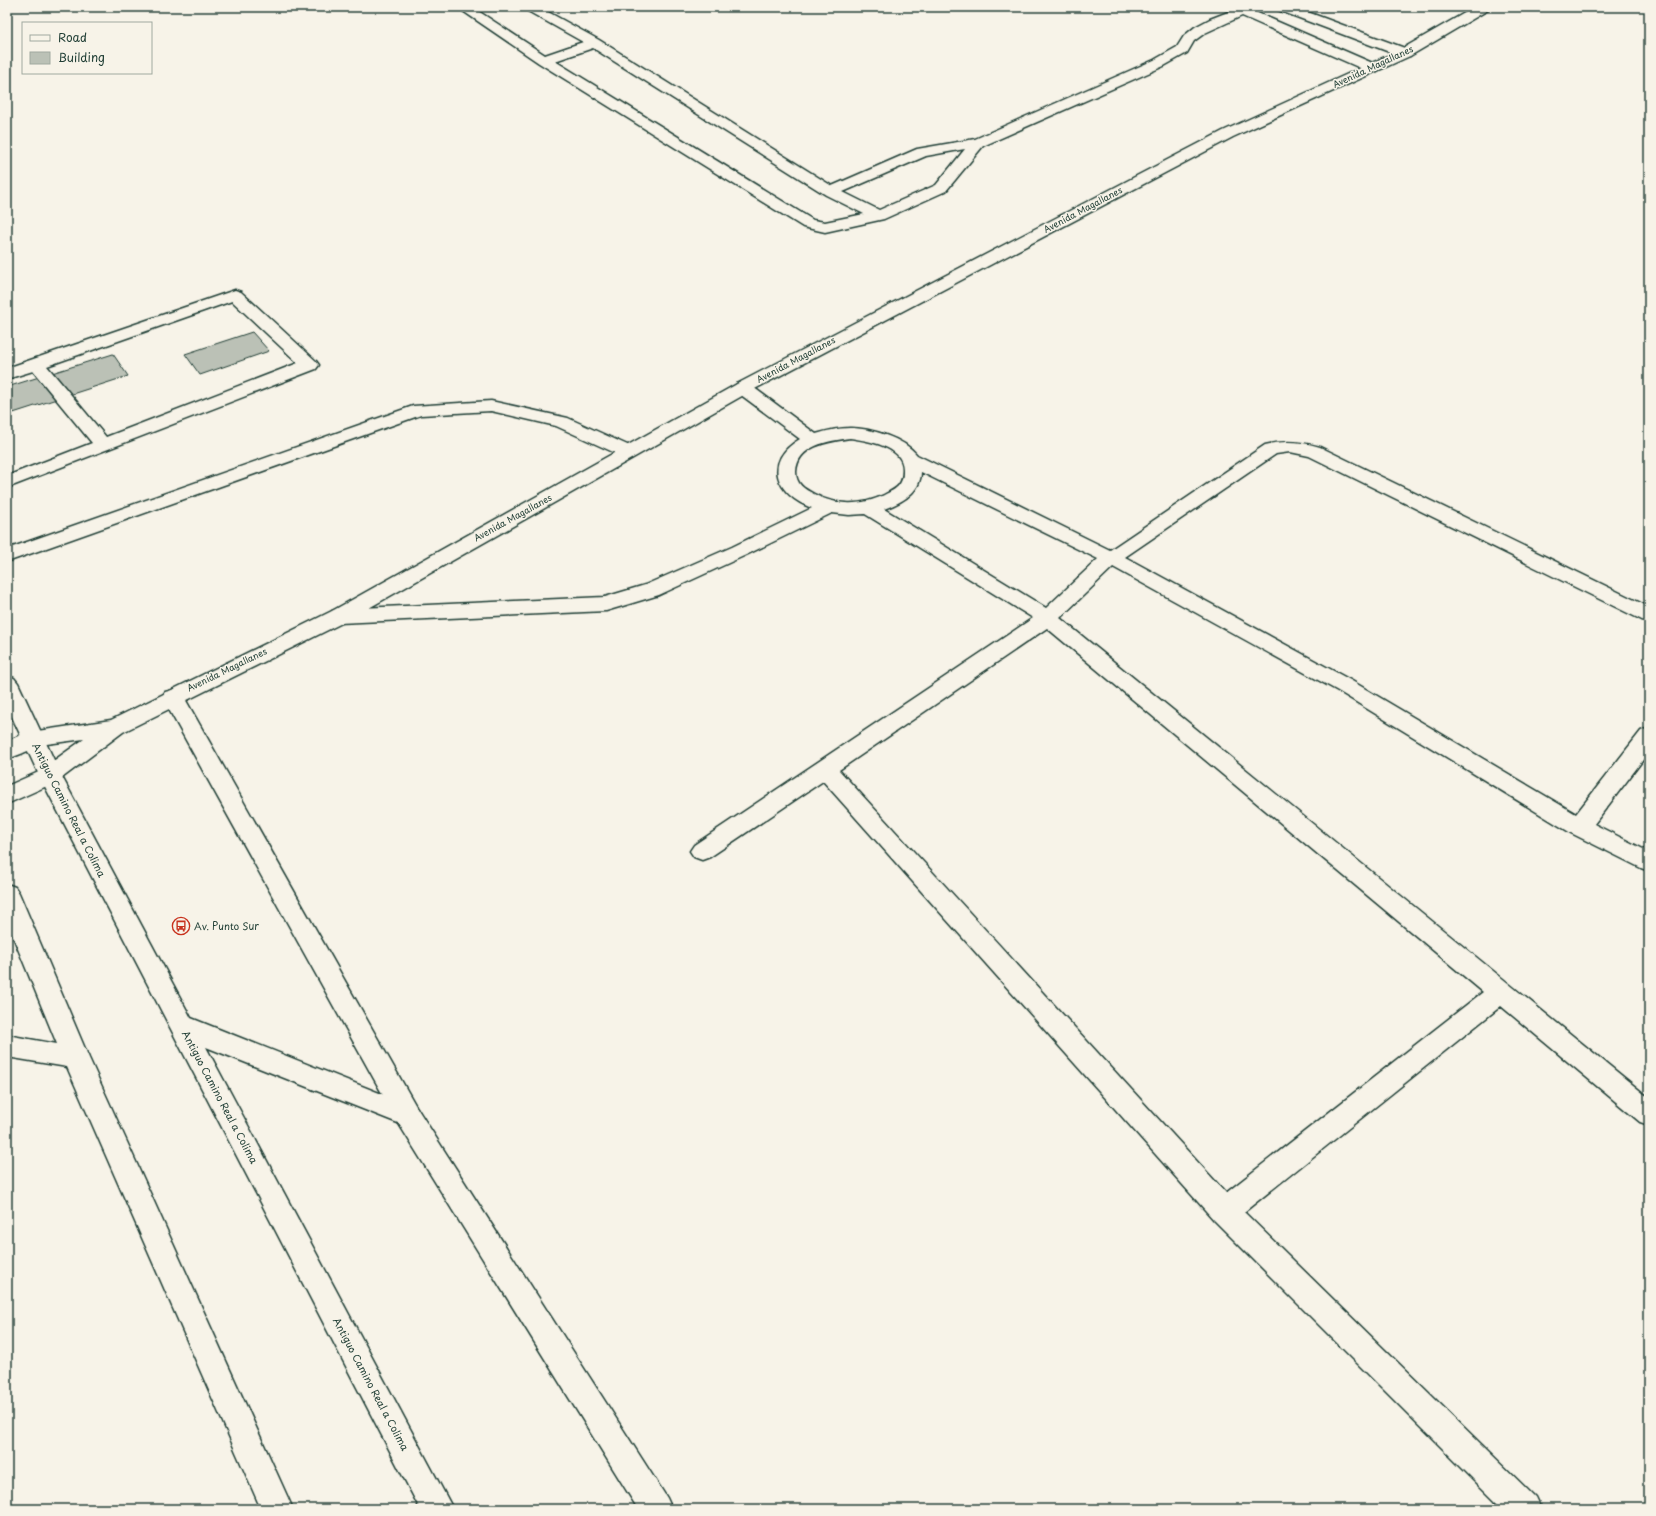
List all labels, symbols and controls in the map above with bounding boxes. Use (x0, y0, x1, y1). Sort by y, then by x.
legend (22, 22, 152, 74)
text: Road (58, 28, 87, 46)
street label: Avenida Magallanes (1330, 41, 1415, 91)
text: Building (58, 48, 105, 66)
street label: Avenida Magallanes (1041, 182, 1124, 236)
street label: Avenida Magallanes (754, 332, 837, 386)
street label: Avenida Magallanes (471, 490, 554, 544)
street label: Avenida Magallanes (184, 644, 269, 695)
street label: Antiguo Camino Real a Colima (29, 740, 110, 880)
bus stop icon: Av. Punto Sur (171, 916, 191, 936)
place label: Av. Punto Sur (194, 918, 259, 933)
street label: Antiguo Camino Real a Colima (179, 1028, 262, 1167)
street label: Antiguo Camino Real a Colima (330, 1315, 413, 1454)

